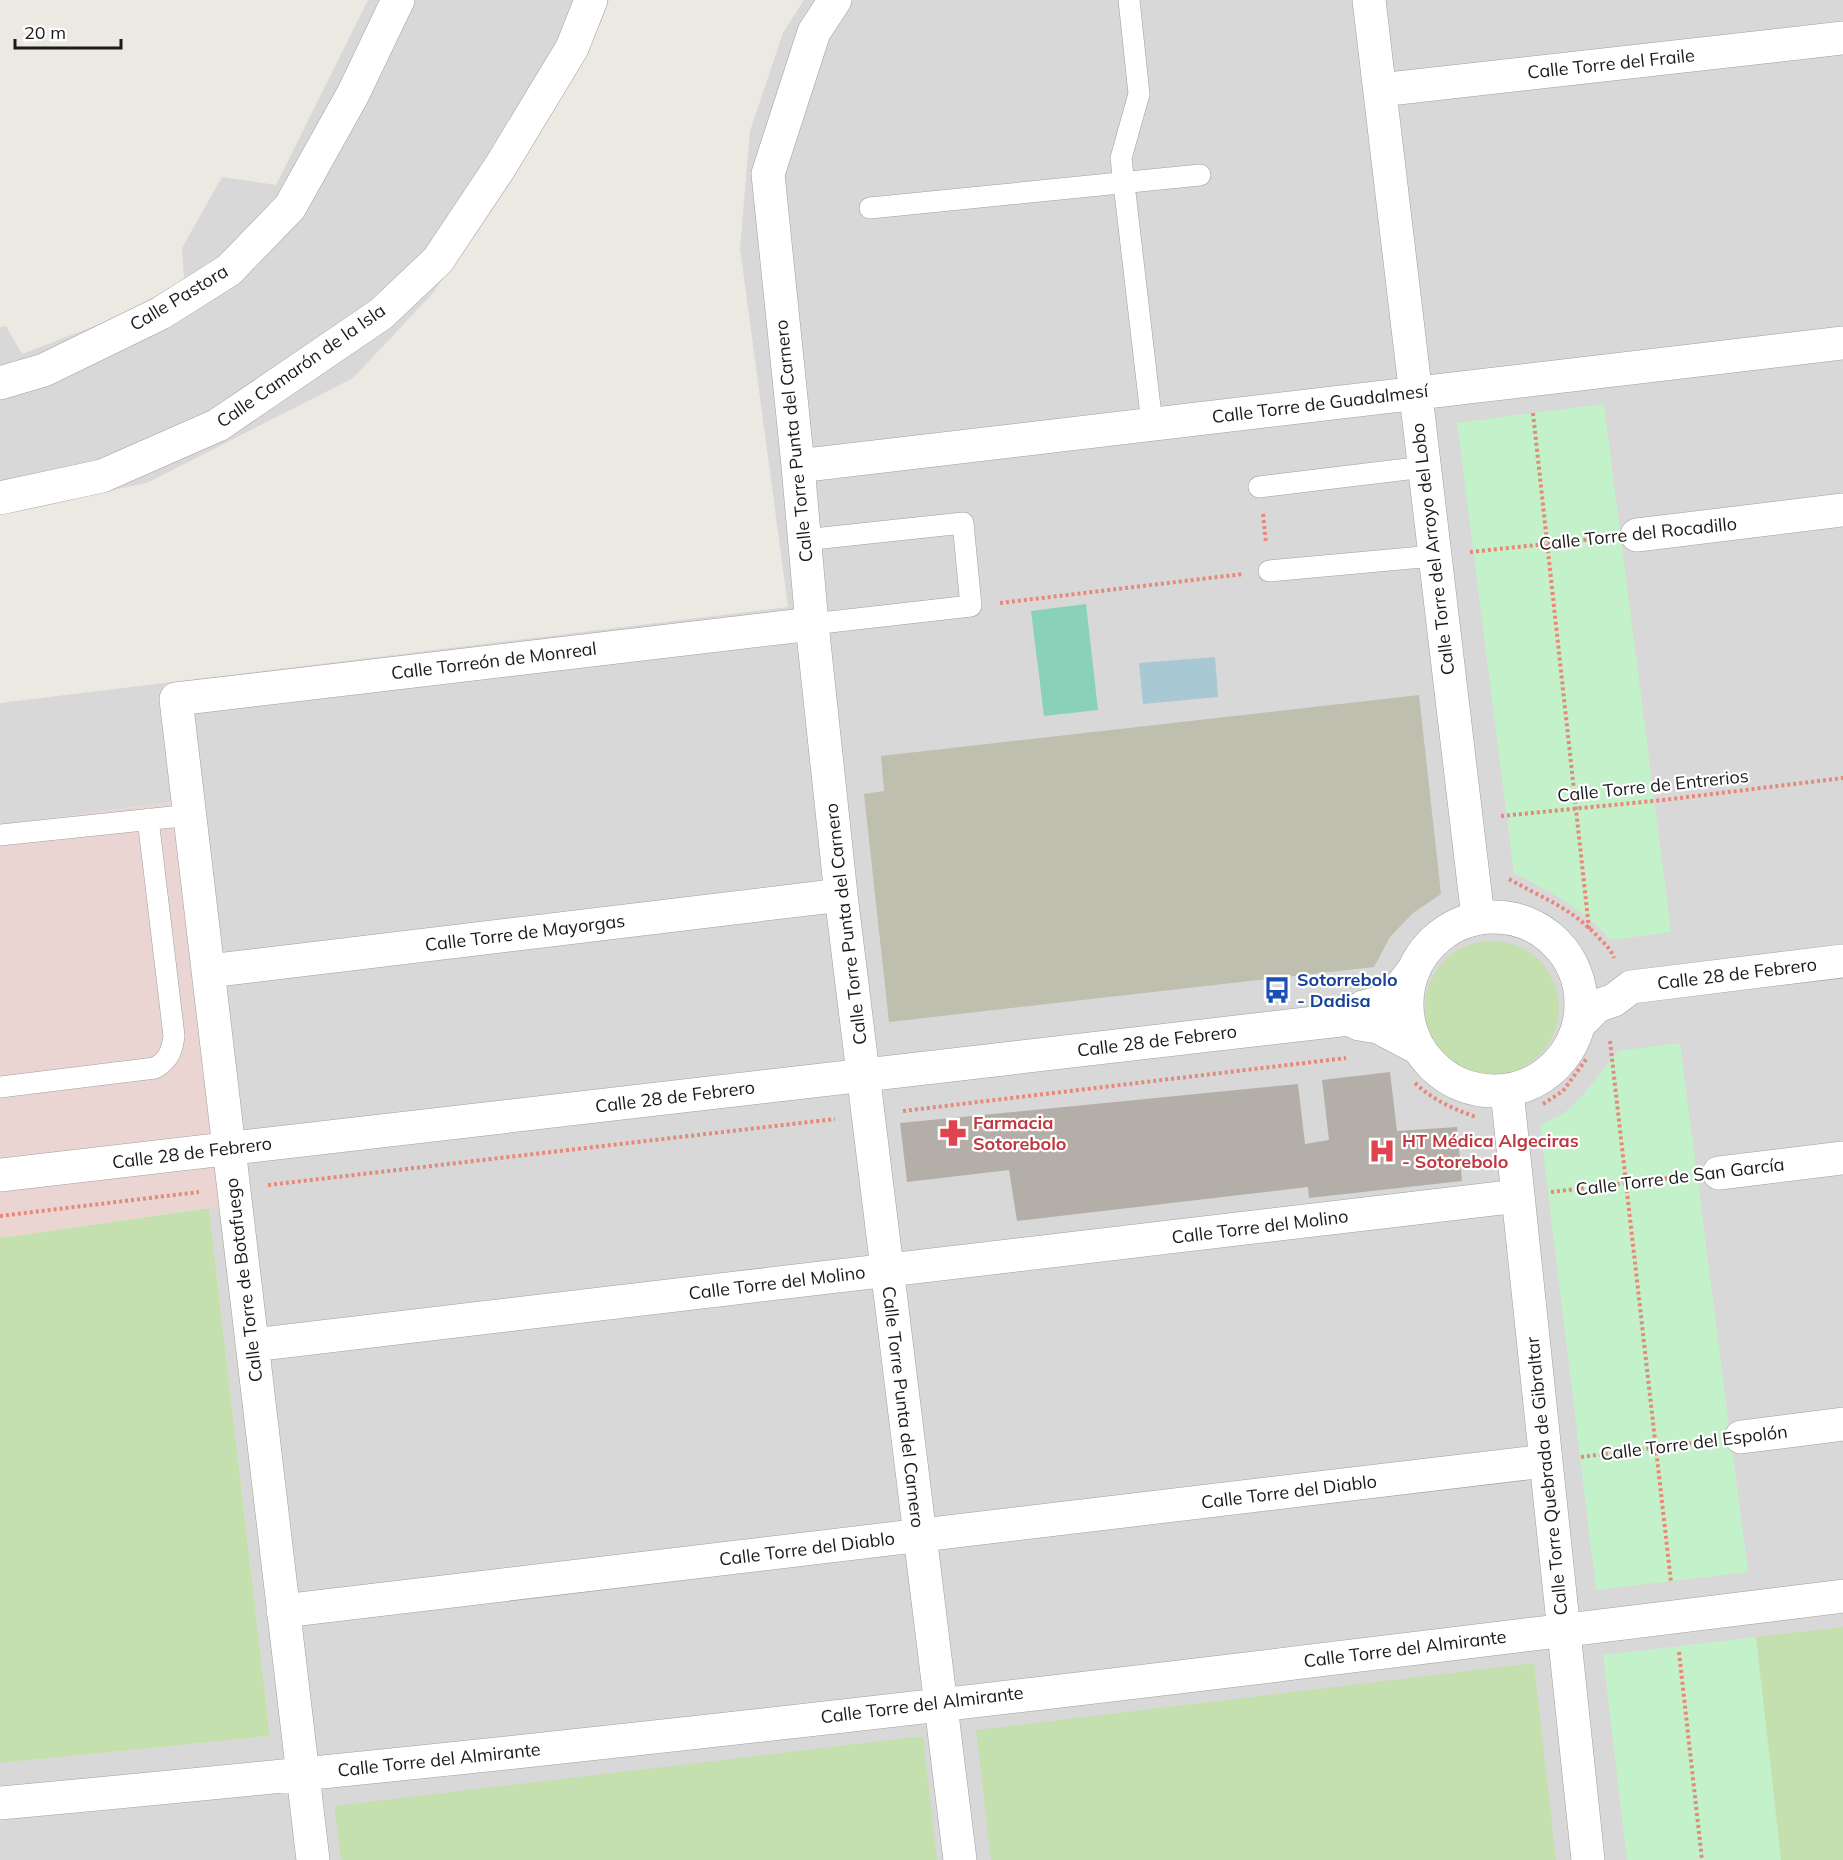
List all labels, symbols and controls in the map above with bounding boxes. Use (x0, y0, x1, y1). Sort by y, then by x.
scale bar (15, 12, 122, 50)
text: 20 m (24, 21, 66, 44)
street label: Calle Torre del Fraile (1526, 43, 1696, 84)
street label: Calle Pastora (125, 259, 232, 336)
street label: Calle Camarón de la Isla (212, 299, 390, 433)
street label: Calle Torre Punta del Carnero (769, 319, 818, 563)
street label: Calle Torre de Guadalmesí (1211, 379, 1431, 428)
street label: Calle Torre del Arroyo del Lobo (1406, 422, 1459, 677)
street label: Calle Torre del Rocadillo (1538, 512, 1738, 555)
street label: Calle Torreón de Monreal (390, 636, 598, 685)
street label: Calle Torre de Entrerios (1556, 764, 1750, 807)
street label: Calle Torre Punta del Carnero (819, 802, 872, 1046)
street label: Calle Torre de Mayorgas (424, 909, 626, 956)
street label: Calle 28 de Febrero (1656, 952, 1818, 995)
place label: Sotorrebolo - Dadisa (1297, 968, 1398, 1012)
bus stop icon: Sotorrebolo - Dadisa (1262, 975, 1292, 1005)
street label: Calle 28 de Febrero (1076, 1019, 1238, 1062)
street label: Calle 28 de Febrero (594, 1075, 756, 1118)
place label: Farmacia Sotorebolo (973, 1111, 1067, 1155)
pharmacy icon: Farmacia Sotorebolo (938, 1118, 968, 1148)
place label: HT Médica Algeciras - Sotorebolo (1402, 1129, 1579, 1173)
street label: Calle 28 de Febrero (111, 1131, 273, 1174)
hospital icon: HT Médica Algeciras - Sotorebolo (1367, 1136, 1397, 1166)
street label: Calle Torre de San García (1574, 1152, 1786, 1201)
street label: Calle Torre de Botafuego (220, 1177, 267, 1383)
street label: Calle Torre del Molino (1170, 1204, 1350, 1249)
street label: Calle Torre del Molino (687, 1260, 867, 1305)
street label: Calle Torre Punta del Carnero (877, 1285, 930, 1529)
street label: Calle Torre Quebrada de Gibraltar (1520, 1335, 1573, 1617)
street label: Calle Torre del Espolón (1599, 1420, 1789, 1465)
street label: Calle Torre del Diablo (1200, 1469, 1378, 1514)
street label: Calle Torre del Diablo (718, 1526, 896, 1571)
street label: Calle Torre del Almirante (1302, 1625, 1508, 1672)
street label: Calle Torre del Almirante (819, 1681, 1025, 1728)
street label: Calle Torre del Almirante (336, 1737, 542, 1782)

